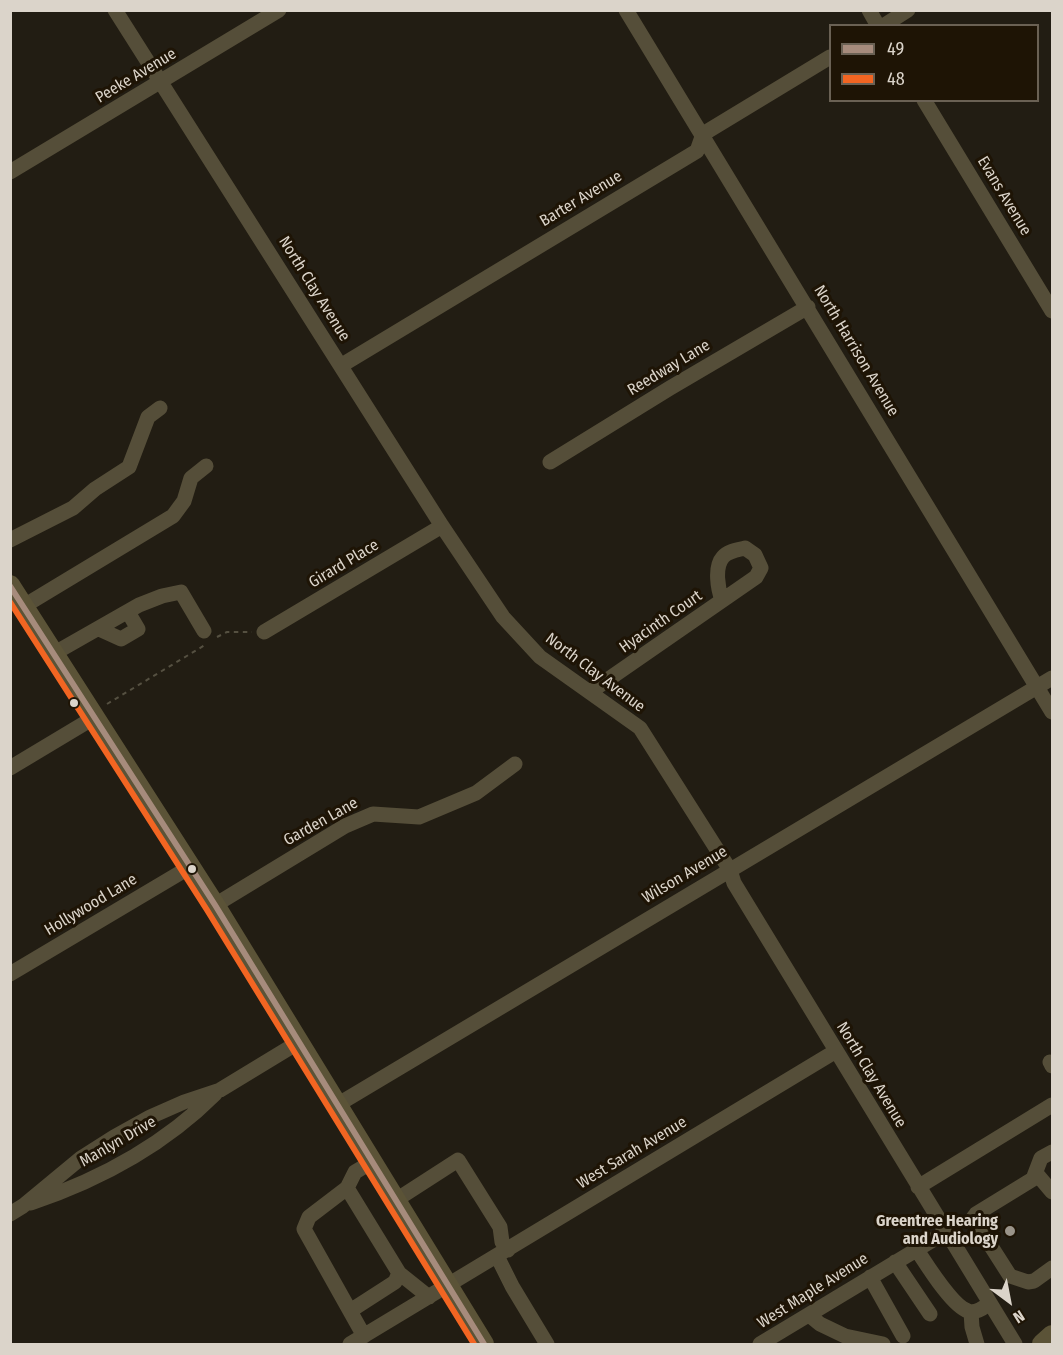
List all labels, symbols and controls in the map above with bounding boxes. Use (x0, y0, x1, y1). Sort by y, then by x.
legend (829, 24, 1039, 102)
text: 49 (887, 38, 904, 60)
street label: Peeke Avenue (92, 44, 180, 108)
text: 48 (887, 68, 905, 90)
street label: Evans Avenue (973, 153, 1035, 239)
street label: Barter Avenue (536, 167, 626, 231)
street label: North Clay Avenue (274, 233, 354, 345)
street label: North Harrison Avenue (809, 282, 903, 420)
street label: Reedway Lane (624, 336, 714, 400)
street label: Girard Place (306, 536, 382, 592)
street label: Hyacinth Court (616, 586, 706, 658)
street label: North Clay Avenue (541, 629, 649, 717)
unlabelled marker (68, 697, 80, 709)
street label: Garden Lane (281, 794, 361, 850)
street label: Wilson Avenue (639, 842, 731, 908)
unlabelled marker (186, 863, 198, 875)
street label: Hollywood Lane (41, 870, 141, 940)
street label: North Clay Avenue (832, 1019, 910, 1131)
street label: Manlyn Drive (76, 1112, 160, 1172)
street label: West Sarah Avenue (574, 1113, 690, 1193)
place label: Greentree Hearing and Audiology (876, 1212, 998, 1250)
marker: Greentree Hearing and Audiology (1003, 1224, 1017, 1238)
street label: West Maple Avenue (754, 1249, 872, 1333)
north arrow (979, 1271, 1039, 1331)
text: N (1010, 1306, 1028, 1327)

